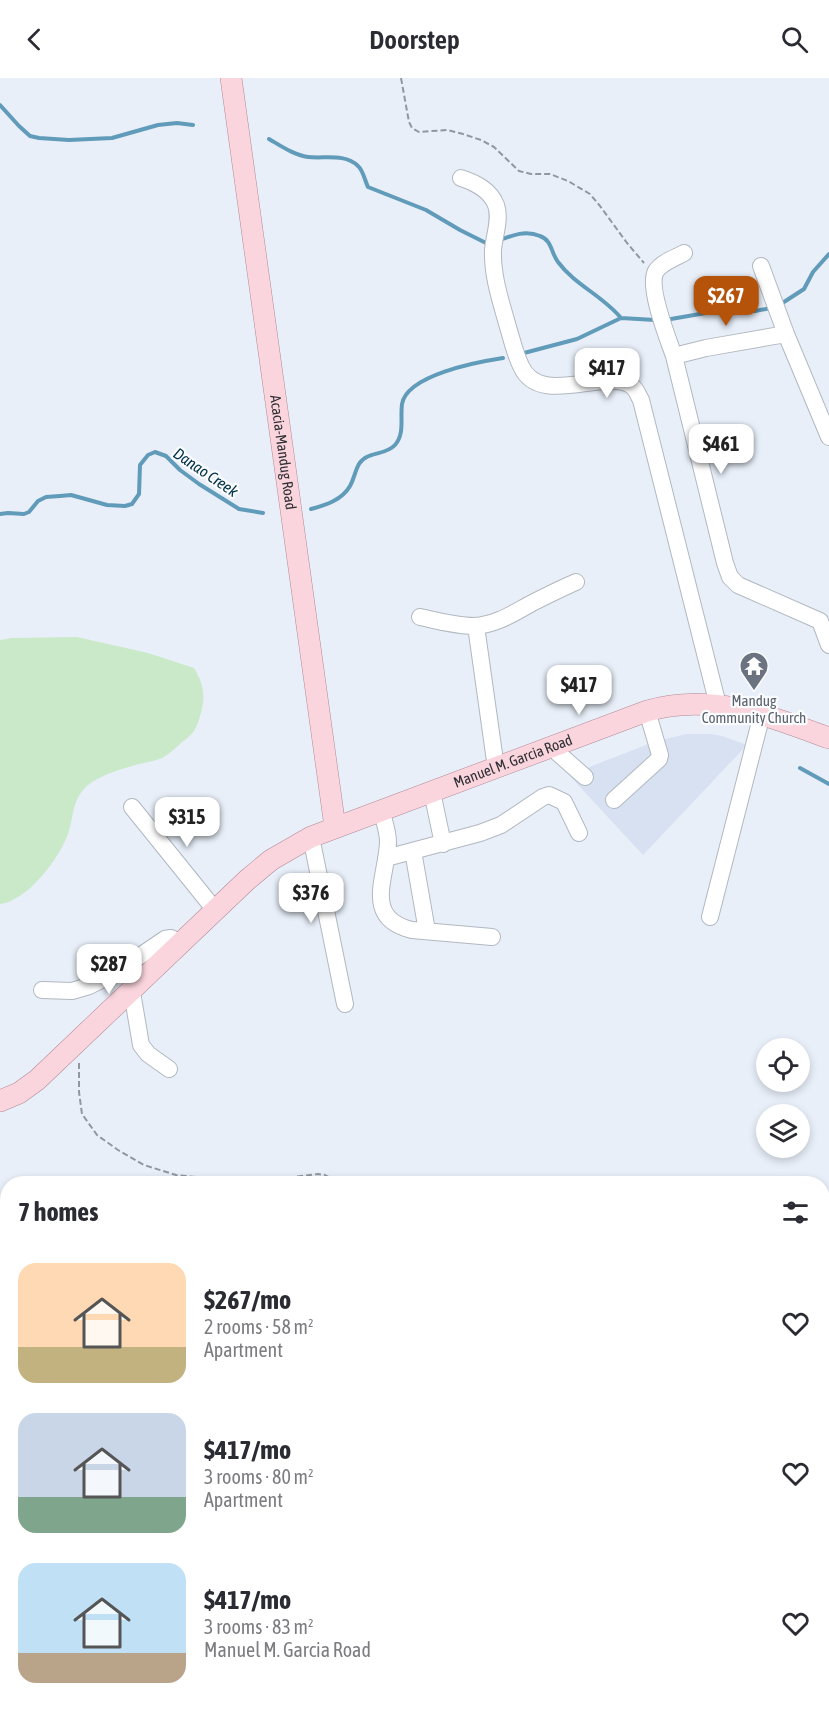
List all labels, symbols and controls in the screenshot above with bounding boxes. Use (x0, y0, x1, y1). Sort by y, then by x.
icon: back (18, 23, 51, 56)
icon: search (778, 23, 811, 56)
text: Doorstep (369, 24, 460, 55)
pin: $267 (690, 276, 762, 327)
text: $267 (708, 284, 744, 307)
pin: $417 (571, 348, 643, 399)
text: $417 (589, 356, 625, 379)
street label: Acacia-Mandug Road (267, 394, 300, 511)
pin: $461 (685, 424, 757, 475)
text: $461 (703, 432, 739, 455)
water label: Danao Creek (170, 444, 242, 501)
temple icon: Mandug Community Church (738, 650, 770, 692)
pin: $417 (543, 665, 615, 716)
text: $417 (561, 673, 597, 696)
place label: Mandug Community Church (702, 692, 806, 726)
street label: Manuel M. Garcia Road (451, 731, 575, 791)
pin: $315 (151, 797, 223, 848)
text: $315 (169, 805, 205, 828)
pin: $376 (275, 873, 347, 924)
text: $376 (293, 881, 329, 904)
pin: $287 (73, 944, 145, 995)
text: $287 (91, 952, 127, 975)
map controls (756, 1038, 810, 1158)
button: locate (756, 1038, 810, 1092)
button: layers (756, 1104, 810, 1158)
icon: filters (779, 1196, 812, 1229)
text: 7 homes (18, 1197, 98, 1227)
text: $267/mo (204, 1285, 291, 1315)
icon: home (66, 1287, 138, 1359)
icon: heart (779, 1307, 812, 1340)
text: 2 rooms · 58 m² (204, 1315, 314, 1338)
text: Apartment (204, 1338, 283, 1361)
text: $417/mo (204, 1435, 291, 1465)
icon: home (66, 1437, 138, 1509)
icon: heart (779, 1457, 812, 1490)
text: 3 rooms · 80 m² (204, 1465, 314, 1488)
text: Apartment (204, 1488, 283, 1511)
text: $417/mo (204, 1585, 291, 1615)
icon: home (66, 1587, 138, 1659)
icon: heart (779, 1607, 812, 1640)
text: 3 rooms · 83 m² (204, 1615, 314, 1638)
text: Manuel M. Garcia Road (204, 1638, 371, 1661)

